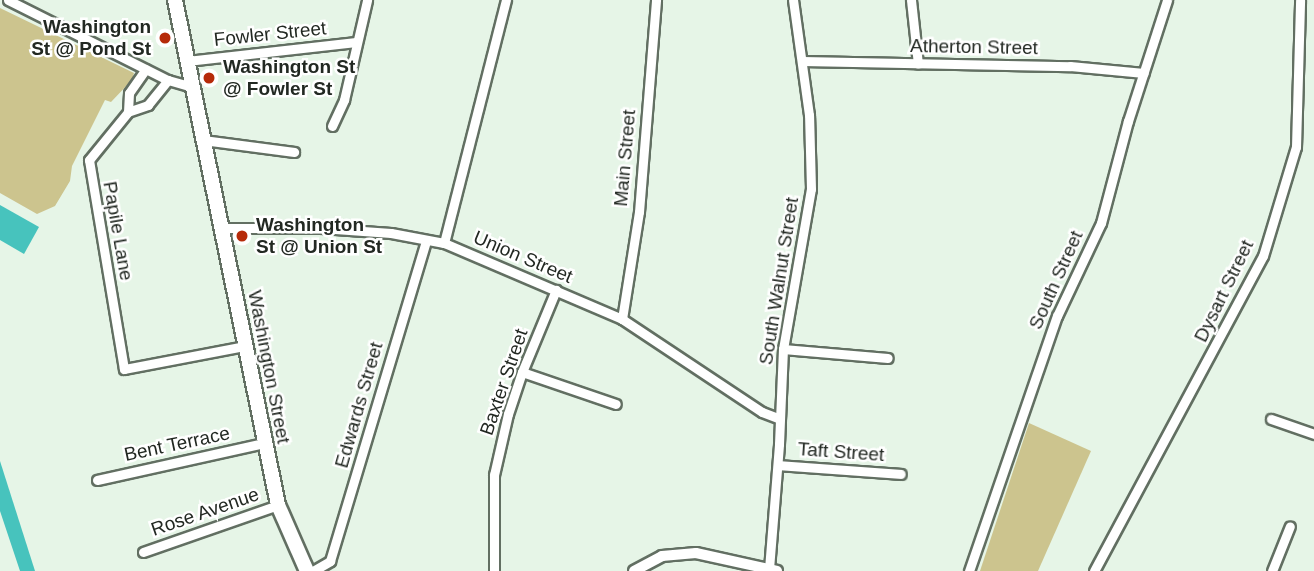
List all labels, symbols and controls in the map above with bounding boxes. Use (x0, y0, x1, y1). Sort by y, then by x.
place label: Washington St @ Pond St (31, 16, 151, 60)
street label: Fowler Street (213, 17, 327, 51)
marker: Washington St @ Pond St (157, 30, 173, 46)
street label: Atherton Street (910, 34, 1038, 60)
place label: Washington St @ Fowler St (223, 56, 355, 100)
marker: Washington St @ Fowler St (201, 70, 217, 86)
street label: Main Street (609, 109, 641, 207)
street label: Papile Lane (98, 180, 138, 282)
street label: South Walnut Street (754, 196, 804, 366)
place label: Washington St @ Union St (256, 214, 382, 258)
street label: Union Street (470, 226, 576, 288)
street label: South Street (1024, 227, 1088, 333)
marker: Washington St @ Union St (234, 228, 250, 244)
street label: Dysart Street (1189, 236, 1259, 346)
street label: Washington Street (243, 288, 295, 446)
street label: Baxter Street (475, 326, 533, 438)
street label: Edwards Street (330, 339, 388, 471)
street label: Bent Terrace (122, 422, 232, 466)
street label: Taft Street (797, 438, 885, 466)
street label: Rose Avenue (148, 483, 262, 541)

